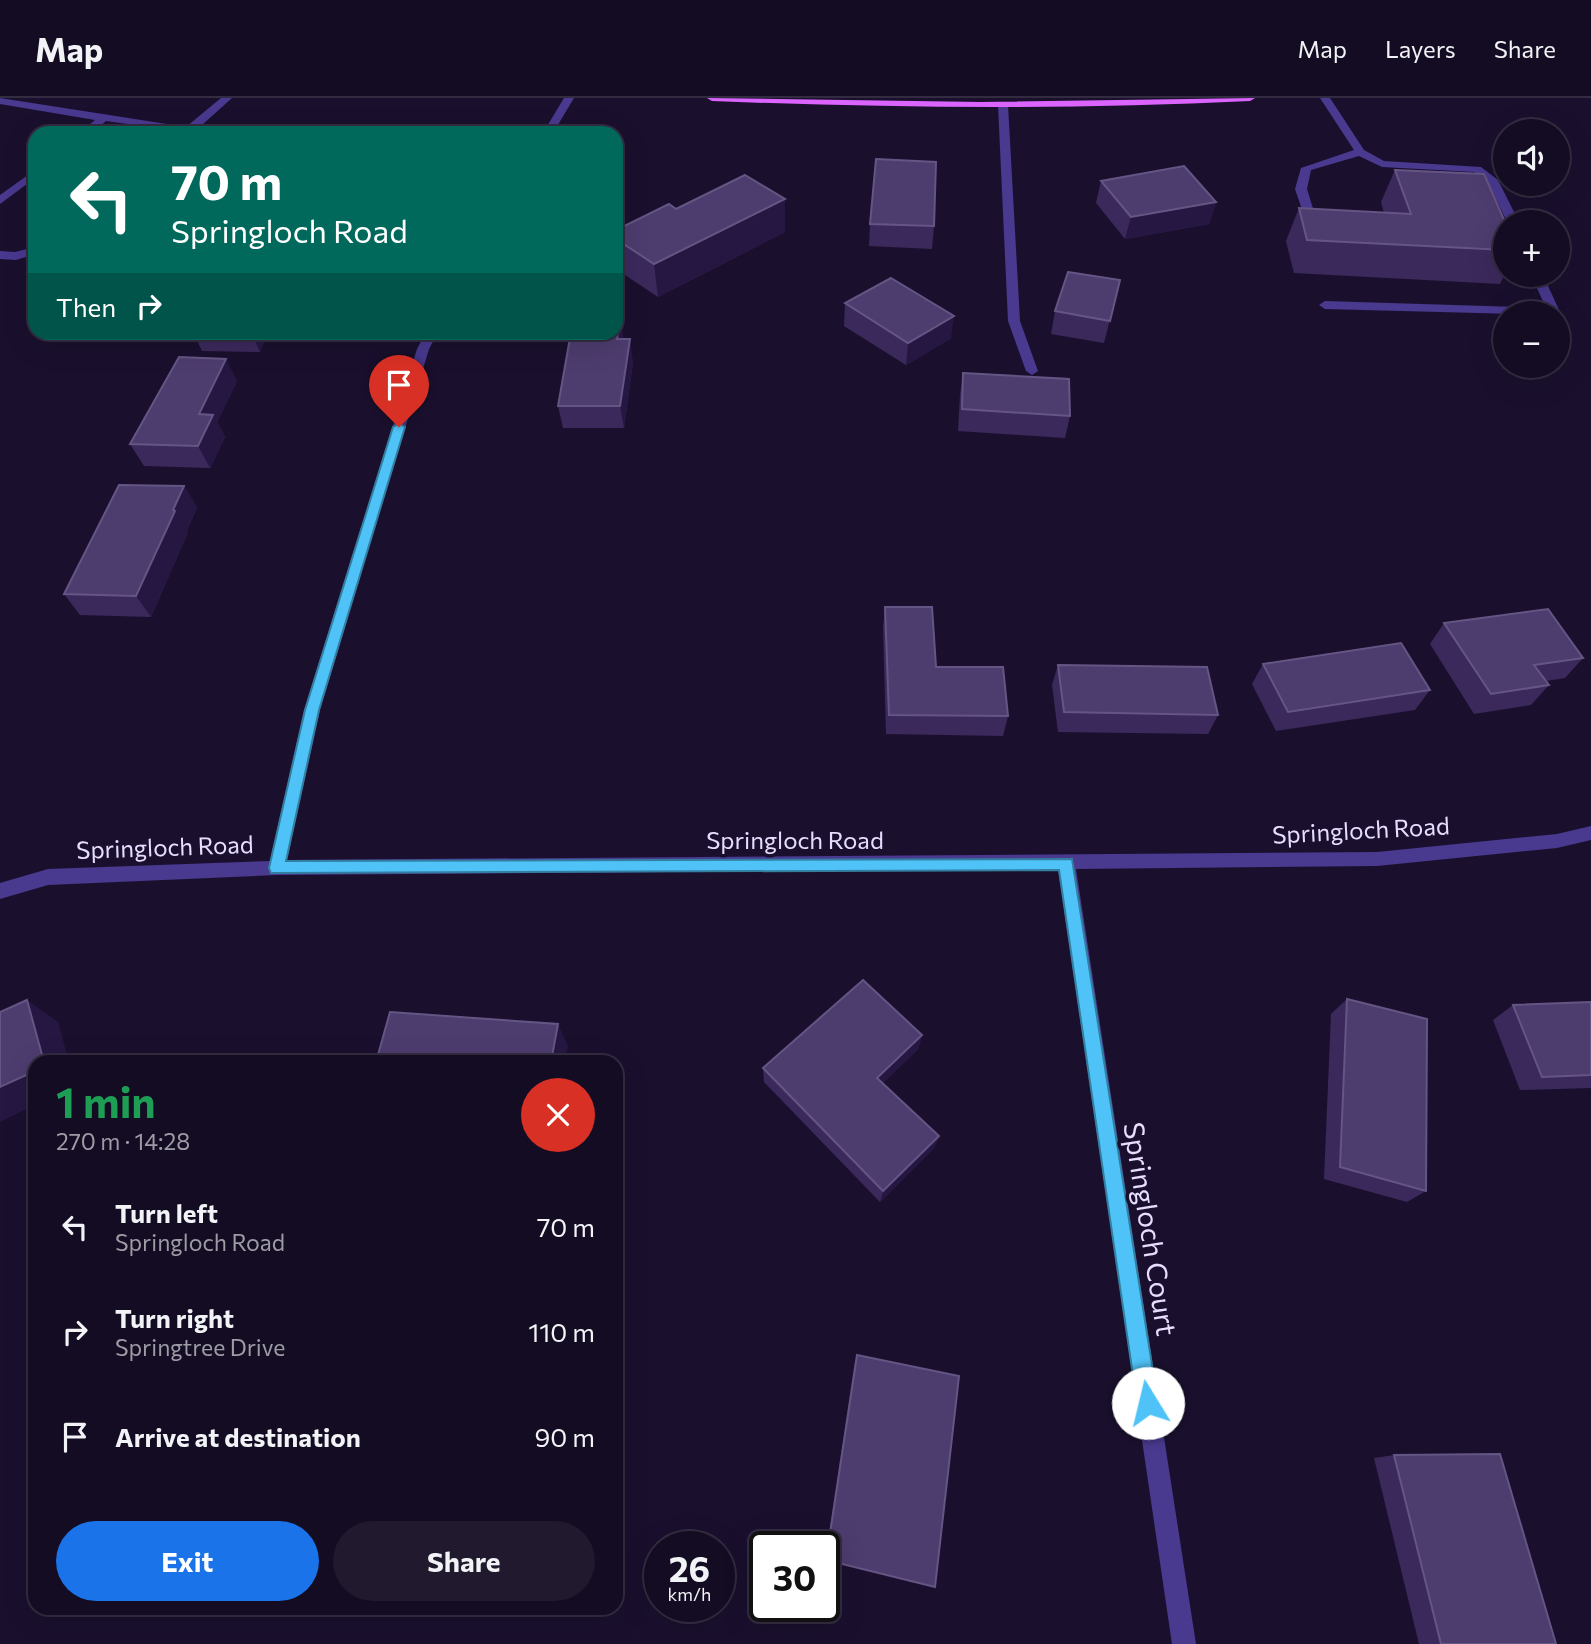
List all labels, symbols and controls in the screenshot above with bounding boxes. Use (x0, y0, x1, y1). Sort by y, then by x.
text: Map (35, 28, 103, 69)
text: Map (1298, 34, 1347, 63)
text: Layers (1385, 34, 1456, 63)
text: Share (1494, 34, 1556, 63)
map controls (1493, 119, 1570, 378)
button: sound (1493, 119, 1570, 196)
text: 70 m (171, 150, 282, 210)
icon: left (56, 154, 147, 245)
text: Springloch Road (171, 210, 408, 250)
button: + (1493, 210, 1570, 287)
icon: right (130, 287, 168, 325)
text: Then (56, 291, 116, 322)
button: − (1493, 301, 1570, 378)
pin (369, 355, 429, 427)
icon: arrive (380, 366, 418, 404)
street label: Springloch Road (1272, 810, 1450, 849)
street label: Springloch Road (706, 825, 884, 854)
street label: Springloch Road (76, 829, 254, 864)
text: 1 min (56, 1075, 156, 1127)
button: close (521, 1078, 595, 1152)
street label: Springloch Court (1117, 1120, 1185, 1338)
text: 270 m · 14:28 (56, 1127, 190, 1155)
text: Turn left (115, 1197, 218, 1228)
icon: left (56, 1208, 94, 1246)
text: 70 m (537, 1211, 595, 1242)
text: Springloch Road (115, 1228, 285, 1256)
text: Turn right (115, 1302, 234, 1333)
icon: right (56, 1313, 94, 1351)
text: 110 m (528, 1316, 595, 1347)
text: Springtree Drive (115, 1333, 285, 1361)
position arrow (1111, 1366, 1185, 1440)
icon: arrive (56, 1418, 94, 1456)
text: Arrive at destination (115, 1421, 361, 1452)
text: 90 m (535, 1421, 595, 1452)
button: Exit (56, 1521, 319, 1601)
button: Share (333, 1521, 595, 1601)
speed limit sign: 30 (749, 1531, 840, 1622)
text: 26 (669, 1546, 710, 1589)
text: km/h (668, 1583, 711, 1605)

